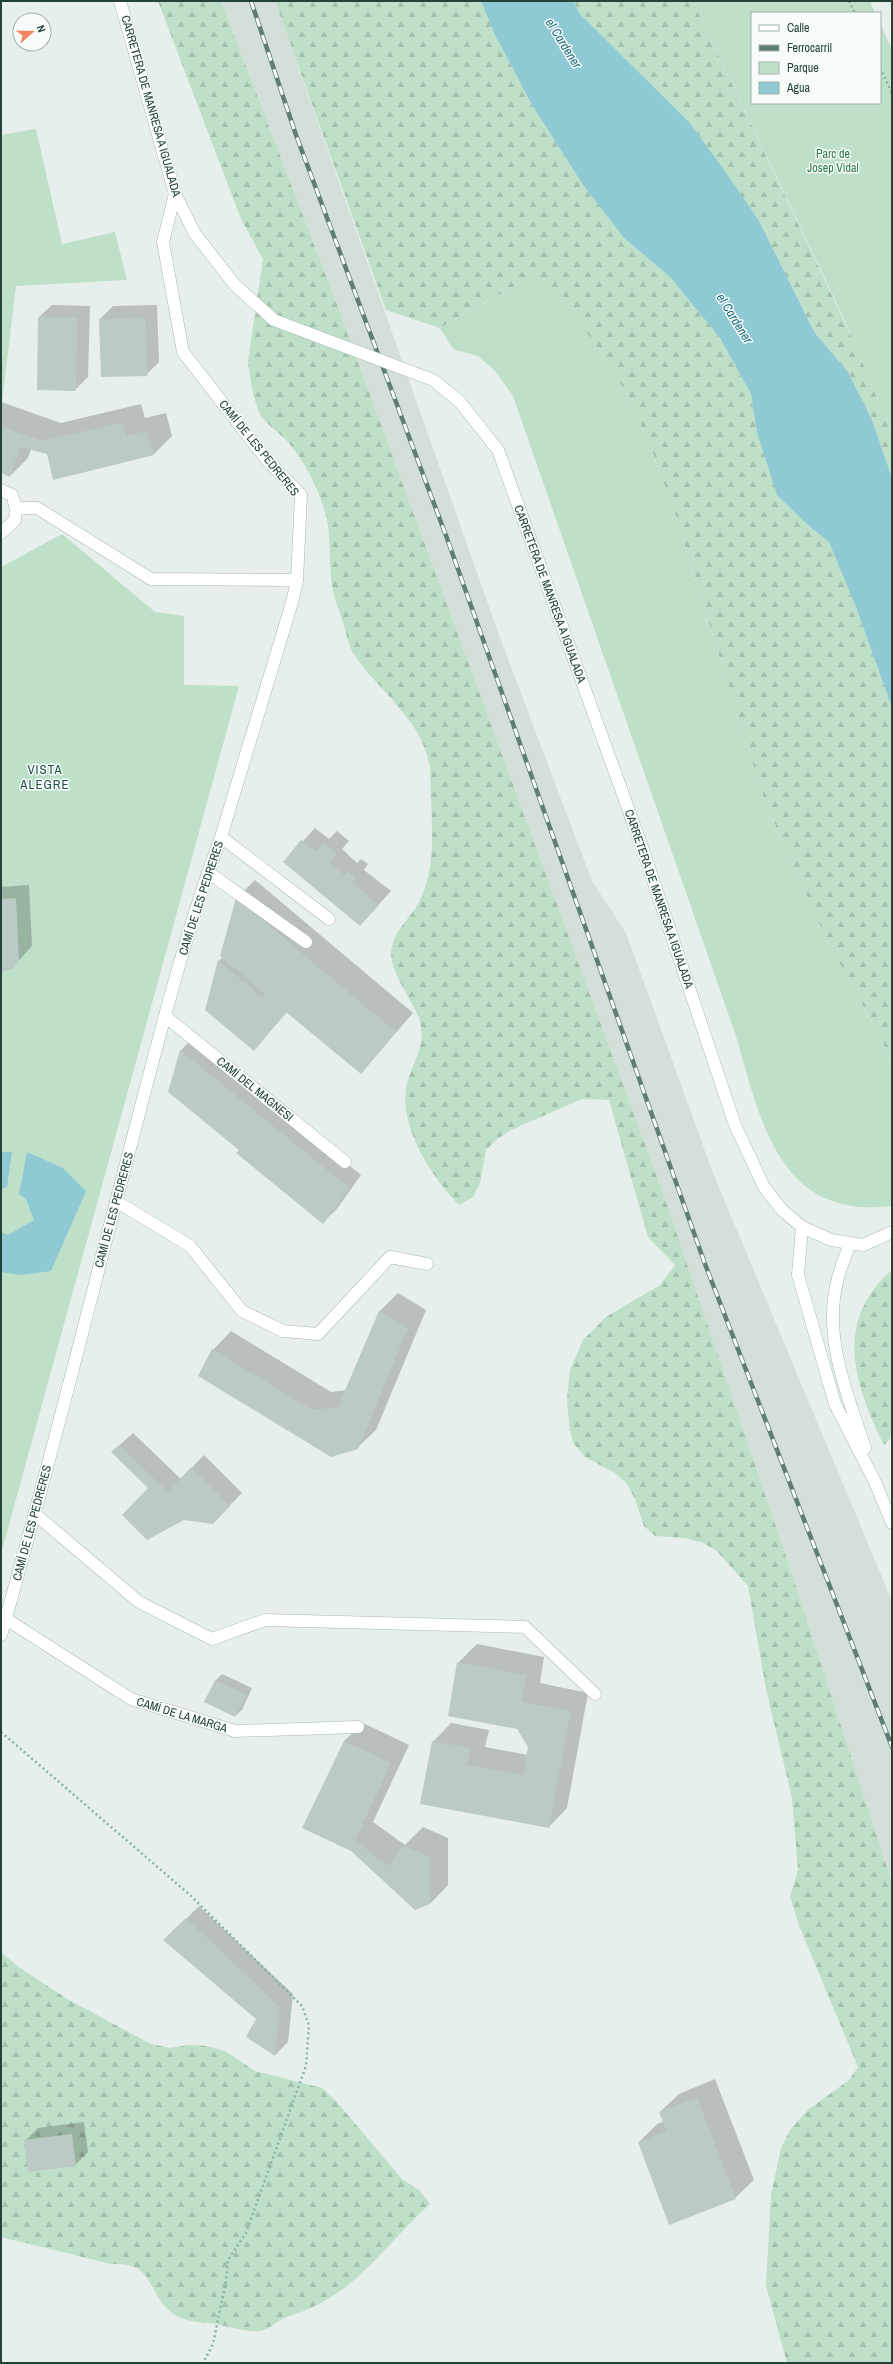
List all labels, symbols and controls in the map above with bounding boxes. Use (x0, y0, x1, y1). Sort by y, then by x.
north arrow (12, 12, 52, 52)
legend (751, 12, 881, 104)
street label: CARRETERA DE MANRESA A IGUALADA (117, 13, 185, 199)
water label: el Cardener (542, 15, 586, 72)
text: Calle (787, 20, 809, 36)
text: N (34, 23, 49, 34)
text: Ferrocarril (787, 40, 832, 56)
text: Parque (787, 60, 819, 76)
text: Agua (786, 80, 811, 96)
park label: Parc de Josep Vidal (807, 146, 859, 176)
water label: el Cardener (713, 290, 757, 347)
street label: CAMÍ DE LES PEDRERES (215, 397, 303, 500)
street label: CARRETERA DE MANRESA A IGUALADA (510, 503, 590, 686)
district label: VISTA ALEGRE (19, 761, 70, 793)
street label: CARRETERA DE MANRESA A IGUALADA (621, 807, 697, 991)
street label: CAMÍ DE LES PEDRERES (175, 838, 227, 957)
street label: CAMÍ DEL MAGNESI (213, 1053, 297, 1125)
street label: CAMÍ DE LES PEDRERES (91, 1150, 137, 1270)
street label: CAMÍ DE LES PEDRERES (9, 1463, 55, 1583)
street label: CAMÍ DE LA MARGA (135, 1694, 230, 1737)

